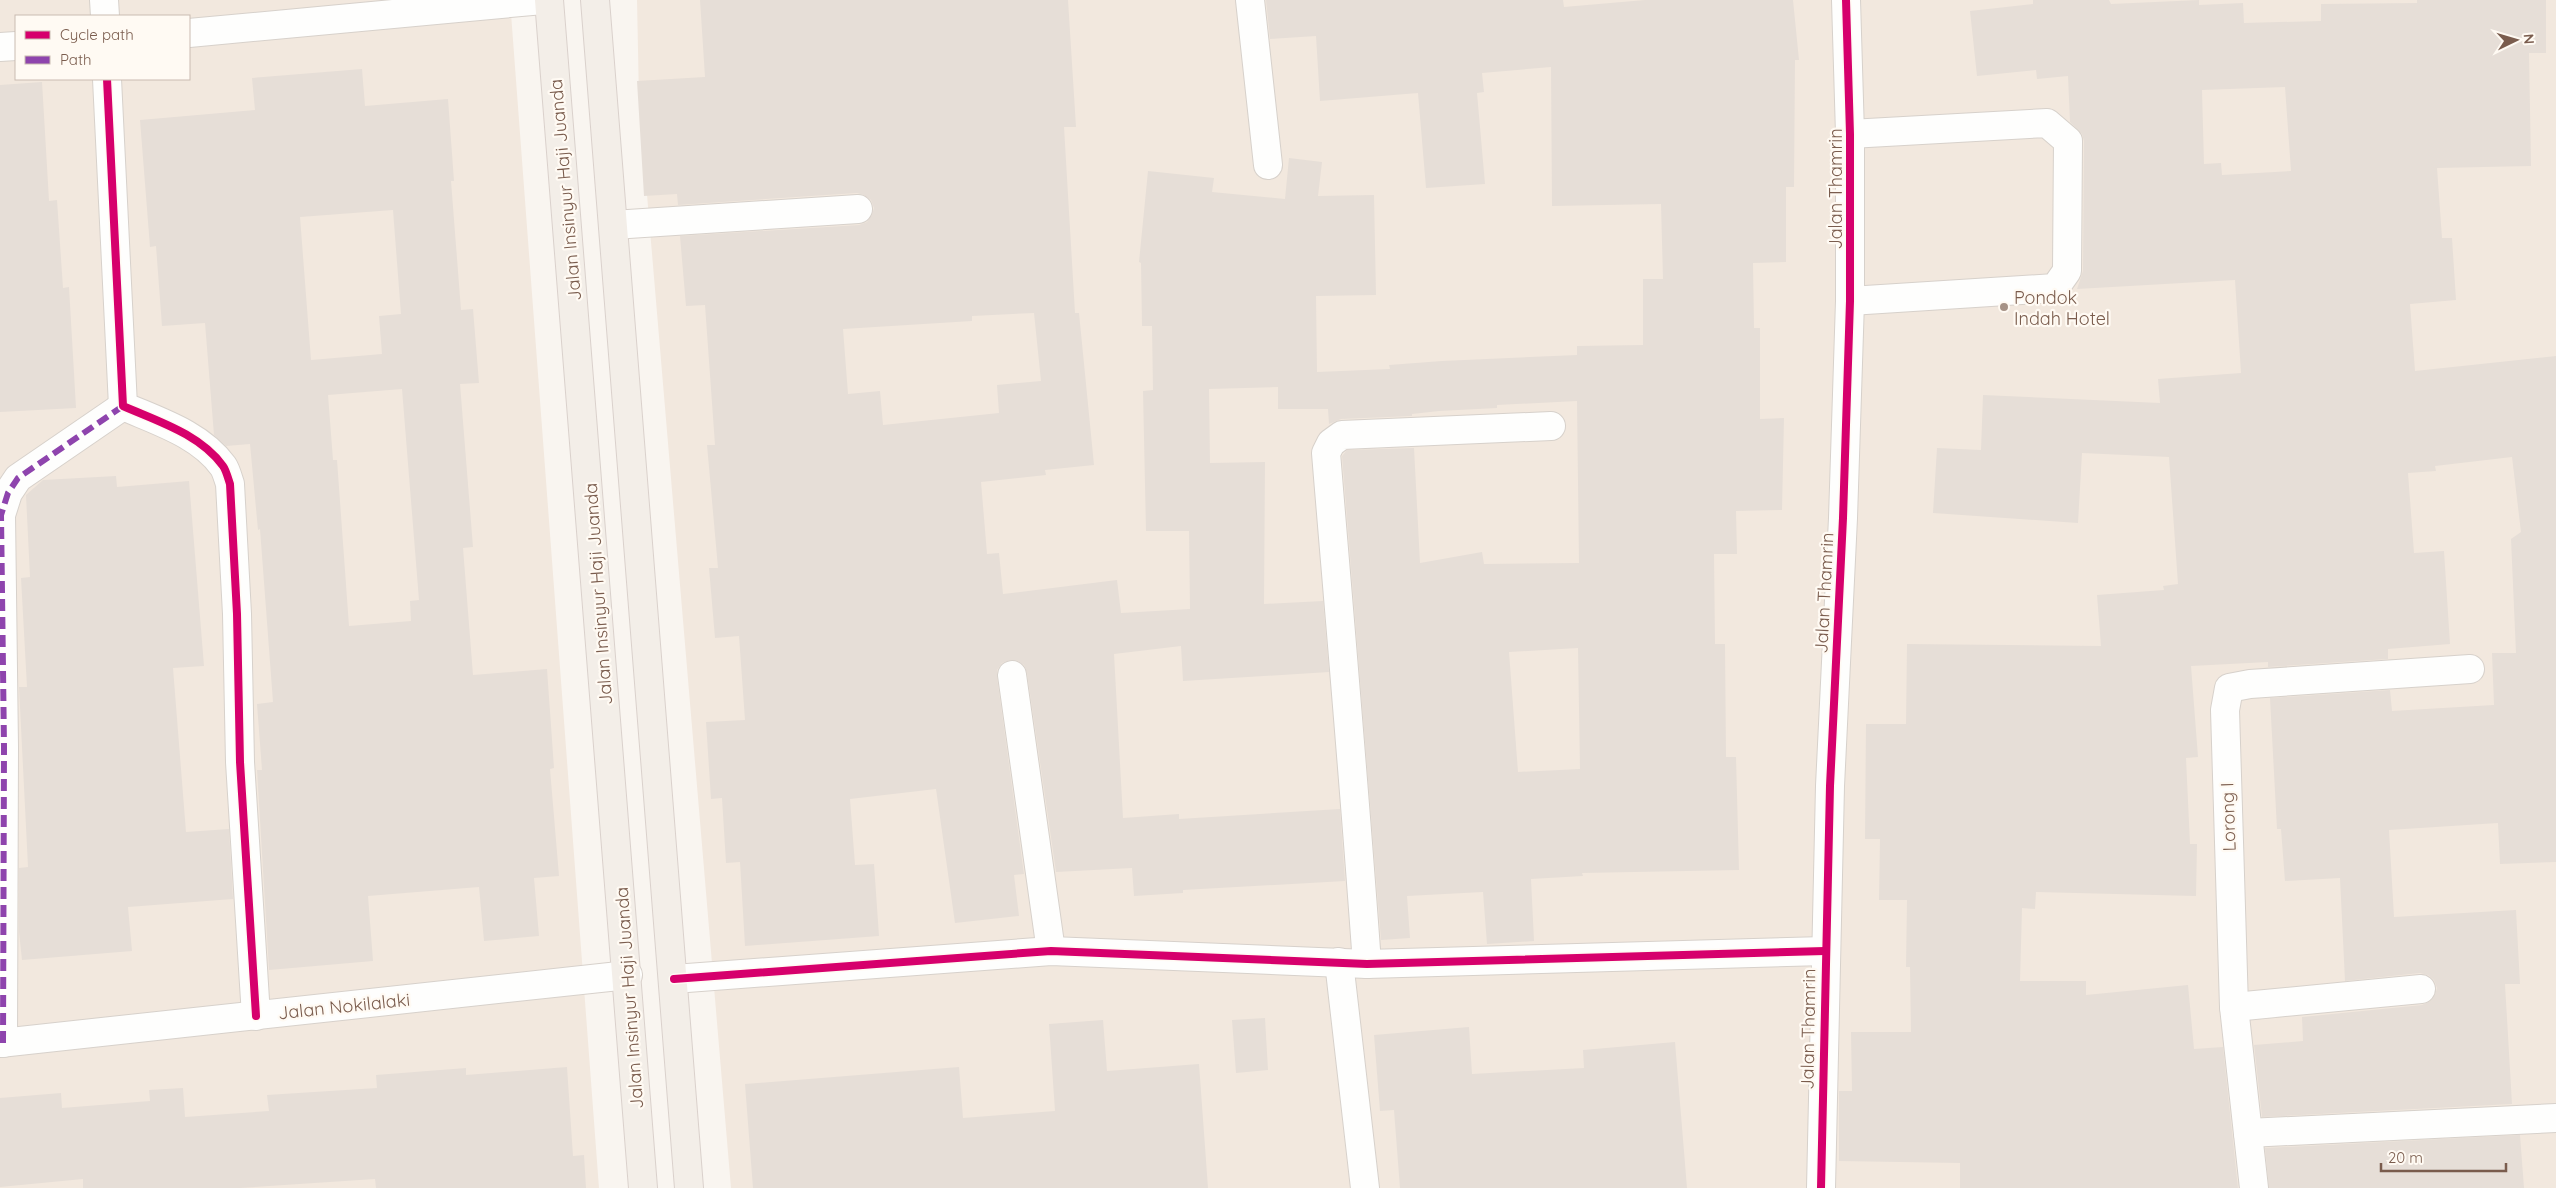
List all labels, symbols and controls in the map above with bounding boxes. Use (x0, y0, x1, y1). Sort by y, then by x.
legend (15, 15, 190, 80)
north arrow (2491, 15, 2541, 65)
text: Cycle path (60, 25, 134, 44)
text: N (2520, 33, 2538, 45)
text: Path (60, 50, 92, 69)
street label: Jalan Insinyur Haji Juanda (544, 78, 586, 302)
street label: Jalan Thamrin (1824, 128, 1847, 250)
place label: Pondok Indah Hotel (2014, 286, 2110, 330)
marker: Pondok Indah Hotel (1998, 301, 2010, 313)
street label: Jalan Insinyur Haji Juanda (579, 482, 617, 706)
street label: Jalan Thamrin (1809, 532, 1839, 654)
street label: Lorong I (2215, 782, 2241, 852)
street label: Jalan Insinyur Haji Juanda (610, 886, 648, 1110)
street label: Jalan Thamrin (1795, 968, 1821, 1090)
street label: Jalan Nokilalaki (277, 988, 411, 1024)
scale bar (2381, 1140, 2506, 1172)
text: 20 m (2388, 1148, 2423, 1167)

